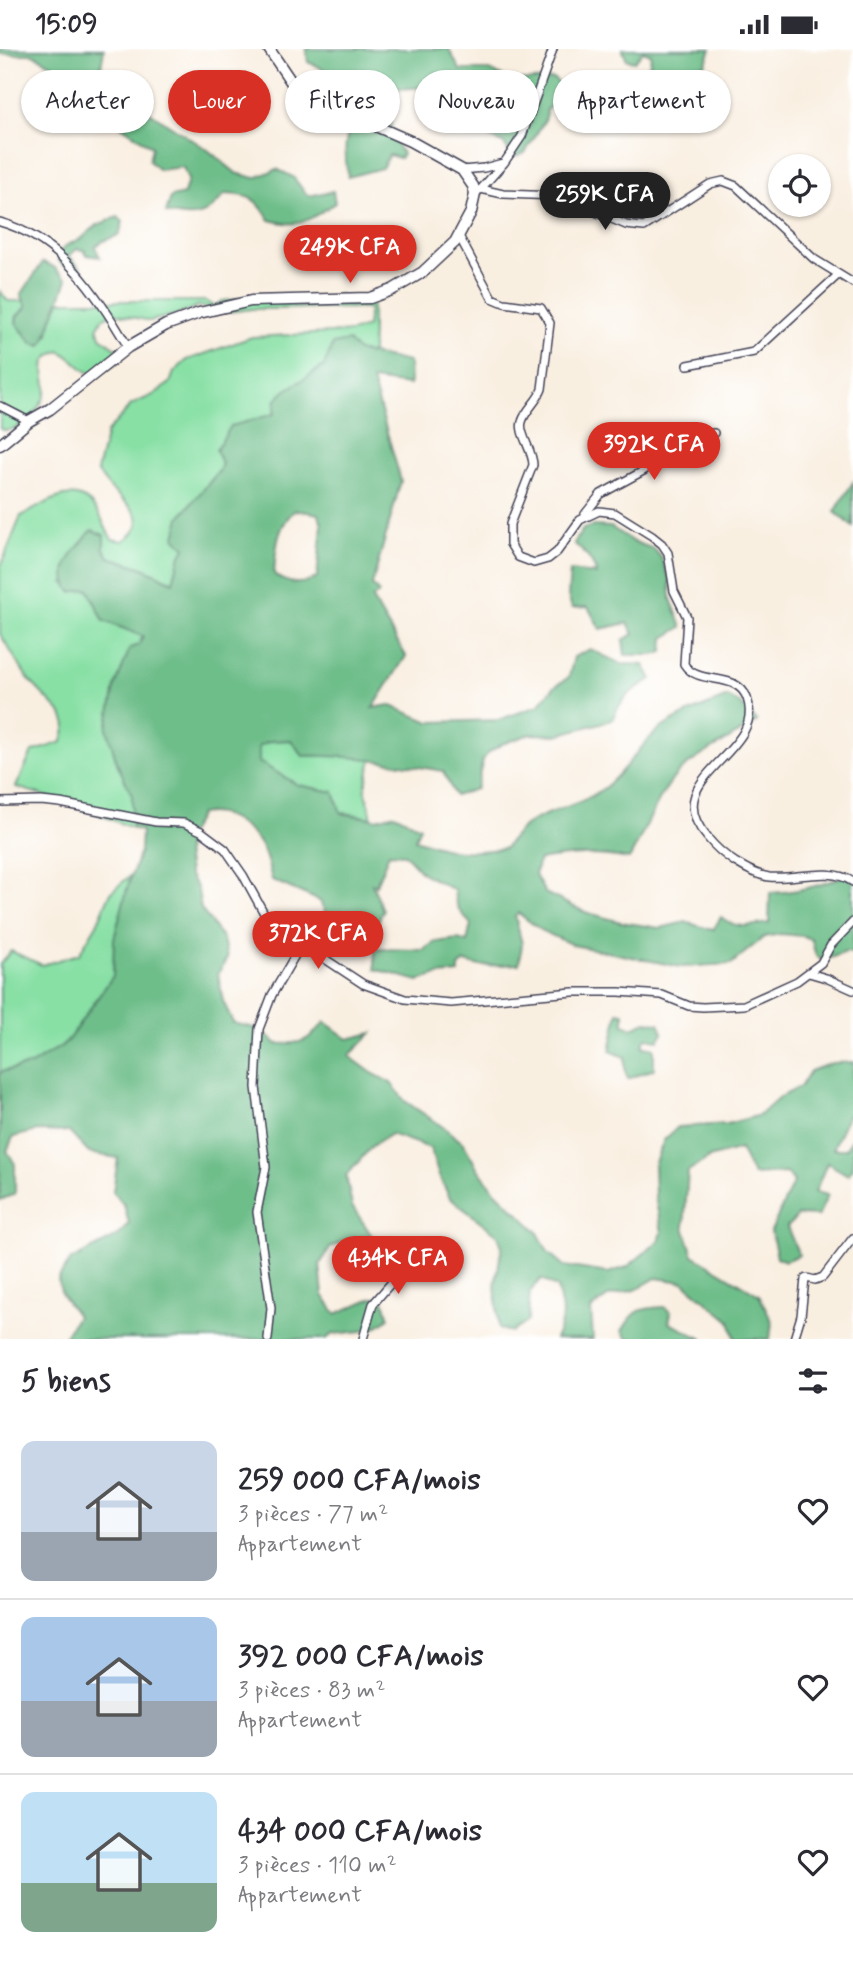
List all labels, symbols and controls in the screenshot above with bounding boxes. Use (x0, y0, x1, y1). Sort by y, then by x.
text: 15:09 (35, 8, 97, 42)
chip: Acheter (21, 70, 154, 133)
chip: Louer (168, 70, 271, 133)
chip: Filtres (285, 70, 400, 133)
chip: Nouveau (414, 70, 539, 133)
chip: Appartement (553, 70, 731, 133)
map controls (768, 154, 831, 217)
button: locate (768, 154, 831, 217)
pin: 259K CFA (533, 173, 677, 232)
text: 259K CFA (555, 180, 655, 210)
pin: 249K CFA (278, 225, 422, 285)
text: 249K CFA (300, 233, 400, 263)
pin: 392K CFA (582, 423, 726, 482)
text: 392K CFA (603, 430, 705, 460)
pin: 372K CFA (246, 911, 390, 971)
text: 372K CFA (268, 919, 368, 949)
pin: 434K CFA (326, 1237, 470, 1296)
text: 434K CFA (348, 1244, 448, 1274)
text: 5 biens (21, 1362, 111, 1401)
icon: filters (794, 1362, 832, 1400)
text: 259 000 CFA/mois (238, 1461, 481, 1500)
icon: home (77, 1469, 161, 1553)
icon: heart (794, 1492, 832, 1530)
text: 3 pièces · 77 m² (238, 1500, 388, 1530)
text: Appartement (238, 1530, 362, 1560)
text: 392 000 CFA/mois (238, 1637, 484, 1676)
icon: home (77, 1645, 161, 1729)
icon: heart (794, 1668, 832, 1706)
text: 3 pièces · 83 m² (238, 1676, 385, 1706)
text: Appartement (238, 1706, 362, 1736)
text: 434 000 CFA/mois (238, 1812, 482, 1851)
icon: home (77, 1820, 161, 1904)
icon: heart (794, 1843, 832, 1881)
text: 3 pièces · 110 m² (238, 1851, 397, 1881)
text: Appartement (238, 1881, 362, 1911)

